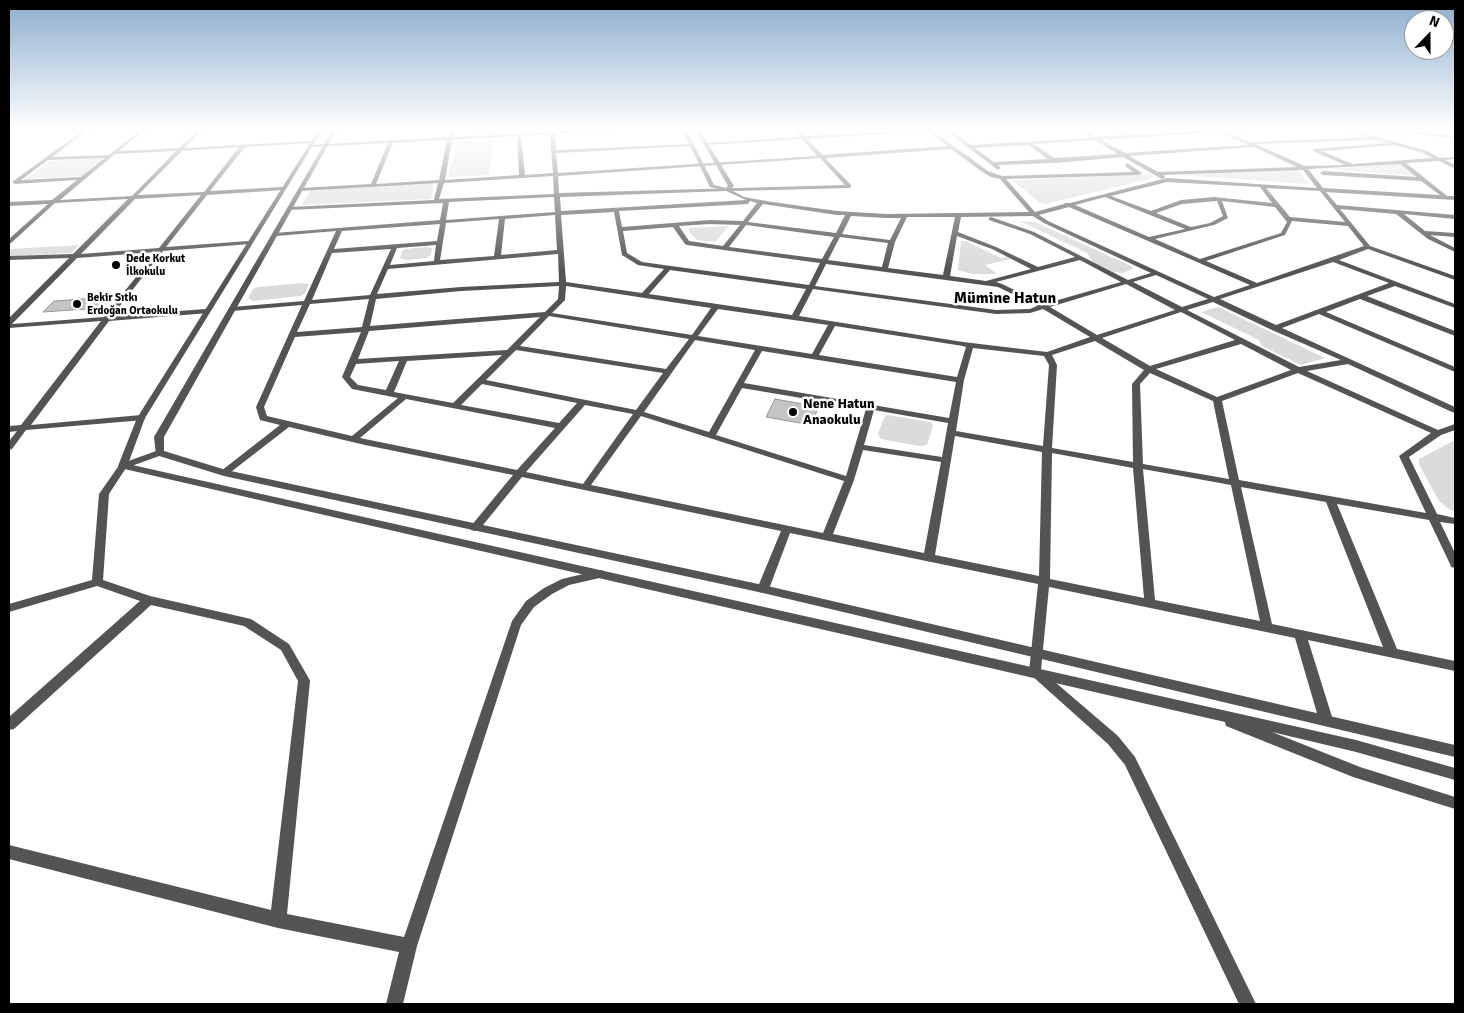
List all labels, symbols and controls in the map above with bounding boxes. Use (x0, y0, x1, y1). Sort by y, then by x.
north arrow (1404, 10, 1454, 60)
text: N (1427, 12, 1442, 31)
place label: Dede Korkut İlkokulu (126, 252, 185, 278)
marker: Dede Korkut İlkokulu (110, 259, 122, 271)
district label: Mümine Hatun (954, 289, 1056, 309)
place label: Bekir Sıtkı Erdoğan Ortaokulu (87, 291, 178, 317)
marker: Bekir Sıtkı Erdoğan Ortaokulu (71, 298, 83, 310)
place label: Nene Hatun Anaokulu (803, 396, 875, 428)
marker: Nene Hatun Anaokulu (787, 406, 799, 418)

